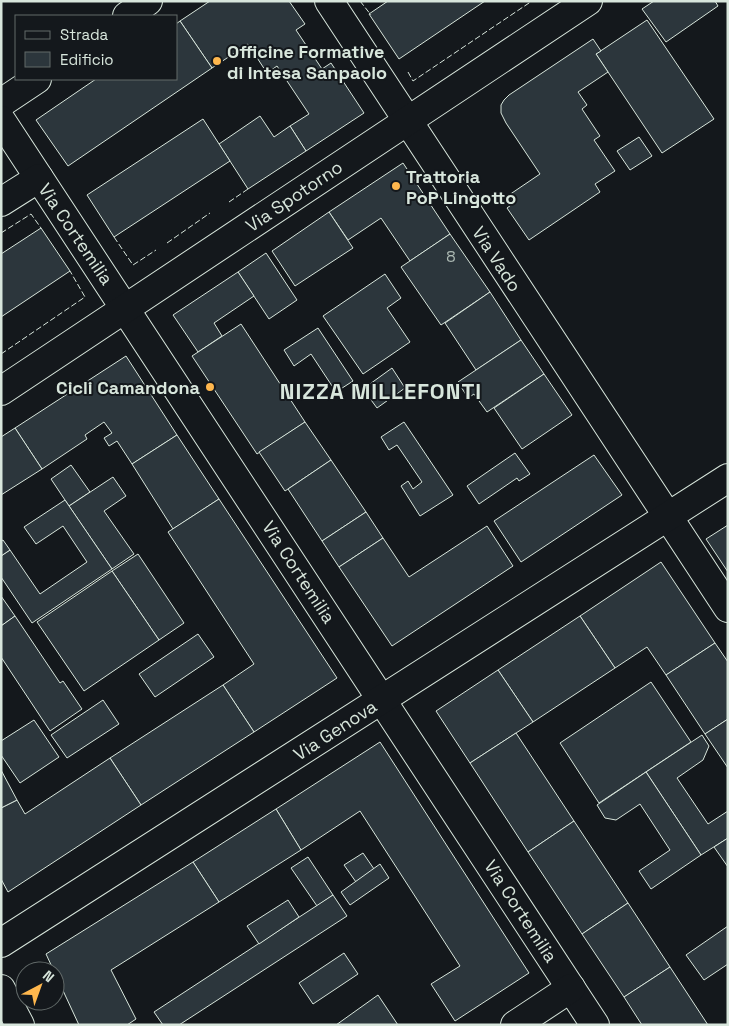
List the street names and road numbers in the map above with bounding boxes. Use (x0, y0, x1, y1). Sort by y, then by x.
street label: Via Spotorno (241, 155, 347, 237)
street label: Via Cortemilia (34, 179, 118, 289)
street label: Via Vado (467, 222, 527, 296)
street label: Via Cortemilia (257, 516, 341, 628)
street label: Via Genova (289, 695, 381, 765)
street label: Via Cortemilia (479, 855, 563, 967)

